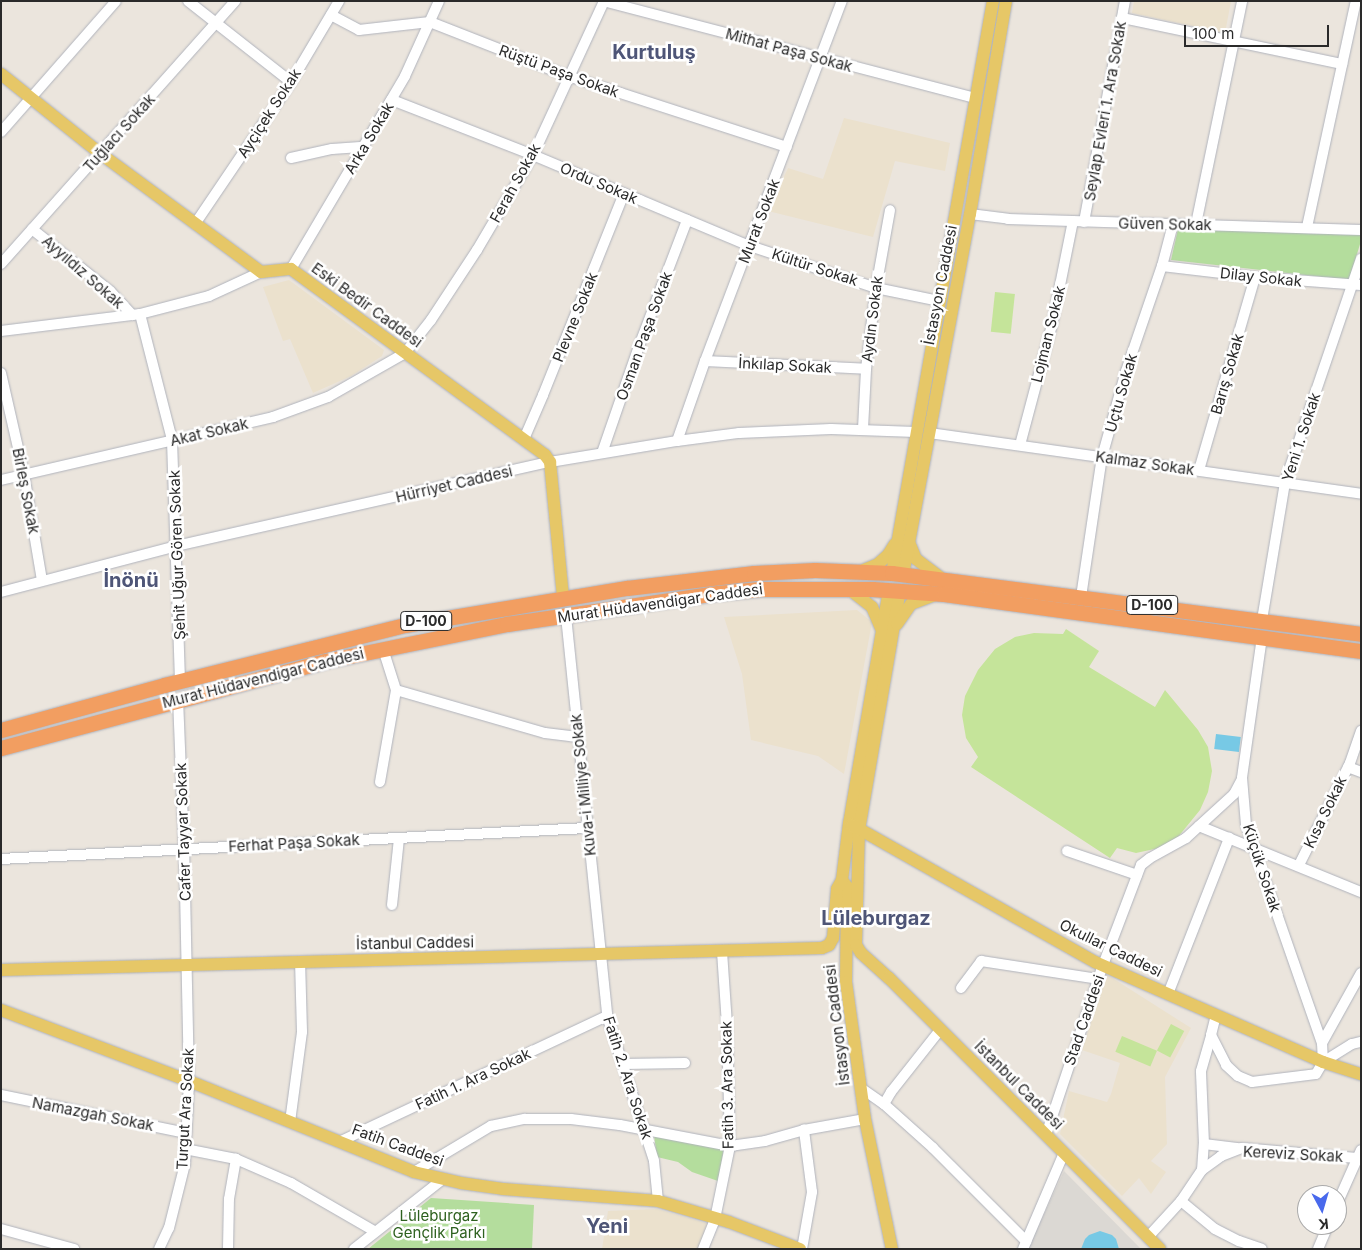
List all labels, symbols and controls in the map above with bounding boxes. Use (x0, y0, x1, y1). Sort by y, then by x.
scale bar (1187, 15, 1332, 47)
street label: Seylap Evleri 1. Ara Sokak (1080, 20, 1130, 202)
street label: Mithat Paşa Sokak (724, 24, 854, 76)
text: 100 m (1192, 24, 1234, 43)
district label: Kurtuluş (612, 40, 696, 64)
street label: Rüştü Paşa Sokak (496, 41, 622, 101)
street label: Ayçiçek Sokak (233, 65, 305, 161)
street label: Tuğlacı Sokak (79, 90, 159, 176)
street label: Arka Sokak (341, 99, 397, 177)
street label: Ferah Sokak (486, 140, 544, 226)
street label: Ordu Sokak (557, 159, 641, 207)
street label: Murat Sokak (735, 176, 783, 266)
street label: Güven Sokak (1118, 214, 1212, 234)
street label: İstasyon Caddesi (920, 224, 960, 346)
street label: Ayyıldız Sokak (38, 232, 128, 312)
street label: Kültür Sokak (770, 245, 860, 289)
street label: Eski Bedir Caddesi (308, 259, 426, 351)
street label: Dilay Sokak (1219, 264, 1303, 290)
street label: Plevne Sokak (549, 269, 601, 365)
street label: Osman Paşa Sokak (612, 269, 676, 403)
street label: Aydın Sokak (858, 275, 886, 363)
street label: Lojman Sokak (1027, 284, 1069, 384)
street label: Barış Sokak (1207, 331, 1247, 417)
street label: Uçtu Sokak (1101, 351, 1141, 435)
street label: İnkılap Sokak (738, 354, 832, 376)
street label: Yeni 1. Sokak (1278, 390, 1324, 484)
street label: Akat Sokak (168, 414, 250, 450)
street label: Birleş Sokak (9, 446, 43, 536)
street label: Kalmaz Sokak (1094, 447, 1196, 479)
street label: Hürriyet Caddesi (394, 462, 514, 506)
street label: Şehit Uğur Gören Sokak (165, 470, 189, 640)
district label: İnönü (103, 568, 159, 592)
street label: Murat Hüdavendigar Caddesi (556, 580, 764, 626)
road number: D-100 (1126, 594, 1178, 616)
road number: D-100 (400, 610, 452, 632)
street label: Murat Hüdavendigar Caddesi (160, 644, 366, 712)
street label: Kuva-i Milliye Sokak (567, 713, 599, 857)
street label: Cafer Tayyar Sokak (172, 762, 194, 902)
street label: Kısa Sokak (1300, 773, 1350, 851)
street label: Küçük Sokak (1239, 822, 1285, 914)
street label: Ferhat Paşa Sokak (228, 831, 360, 855)
district label: Lüleburgaz (821, 906, 931, 930)
street label: Okullar Caddesi (1057, 915, 1165, 981)
street label: İstanbul Caddesi (356, 933, 474, 953)
street label: İstasyon Caddesi (821, 964, 853, 1086)
street label: Stad Caddesi (1060, 972, 1108, 1068)
street label: Fatih 2. Ara Sokak (600, 1014, 656, 1142)
street label: Fatih 3. Ara Sokak (717, 1021, 737, 1149)
street label: İstanbul Caddesi (971, 1037, 1067, 1133)
street label: Fatih 1. Ara Sokak (412, 1044, 534, 1114)
street label: Turgut Ara Sokak (173, 1048, 197, 1170)
street label: Namazgah Sokak (31, 1093, 155, 1135)
street label: Fatih Caddesi (350, 1120, 446, 1170)
street label: Kereviz Sokak (1243, 1142, 1343, 1166)
north arrow (1297, 1185, 1347, 1235)
park label: Lüleburgaz Gençlik Parkı (393, 1206, 485, 1241)
district label: Yeni (586, 1214, 628, 1238)
text: K (1318, 1215, 1329, 1233)

